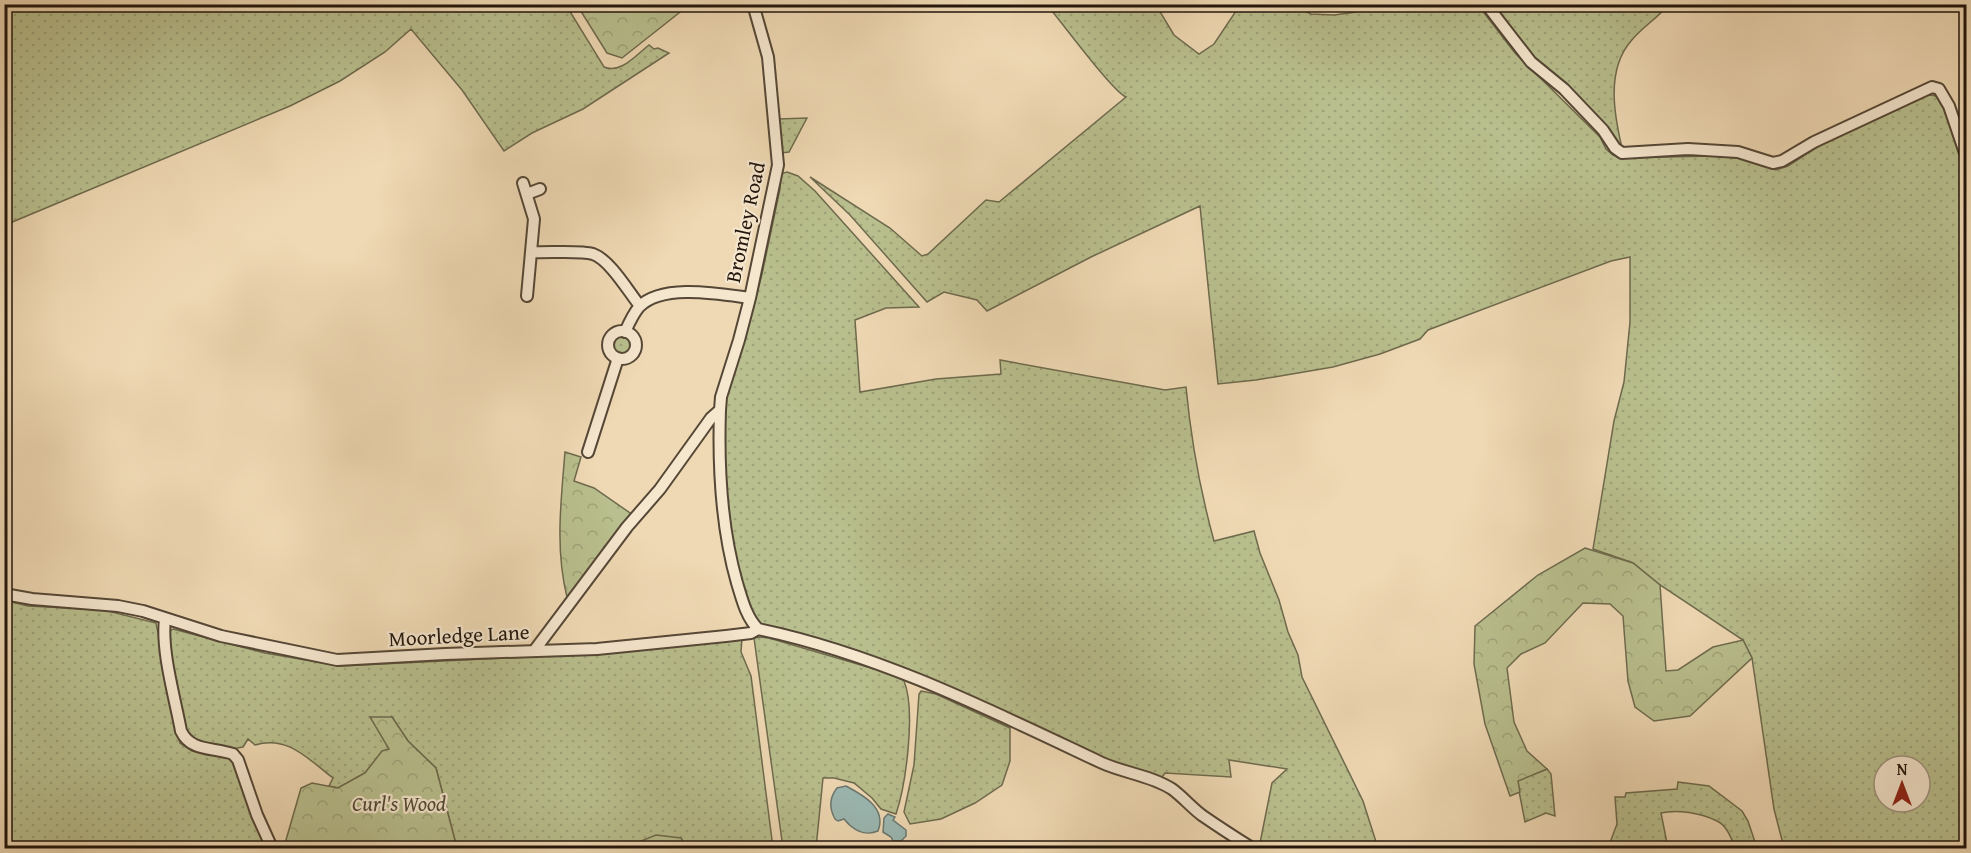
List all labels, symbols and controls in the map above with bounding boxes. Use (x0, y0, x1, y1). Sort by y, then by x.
street label: Bromley Road (717, 158, 773, 285)
street label: Moorledge Lane (388, 616, 530, 654)
north arrow (1872, 754, 1932, 814)
text: N (1897, 757, 1908, 781)
park label: Curl's Wood (352, 788, 446, 819)

